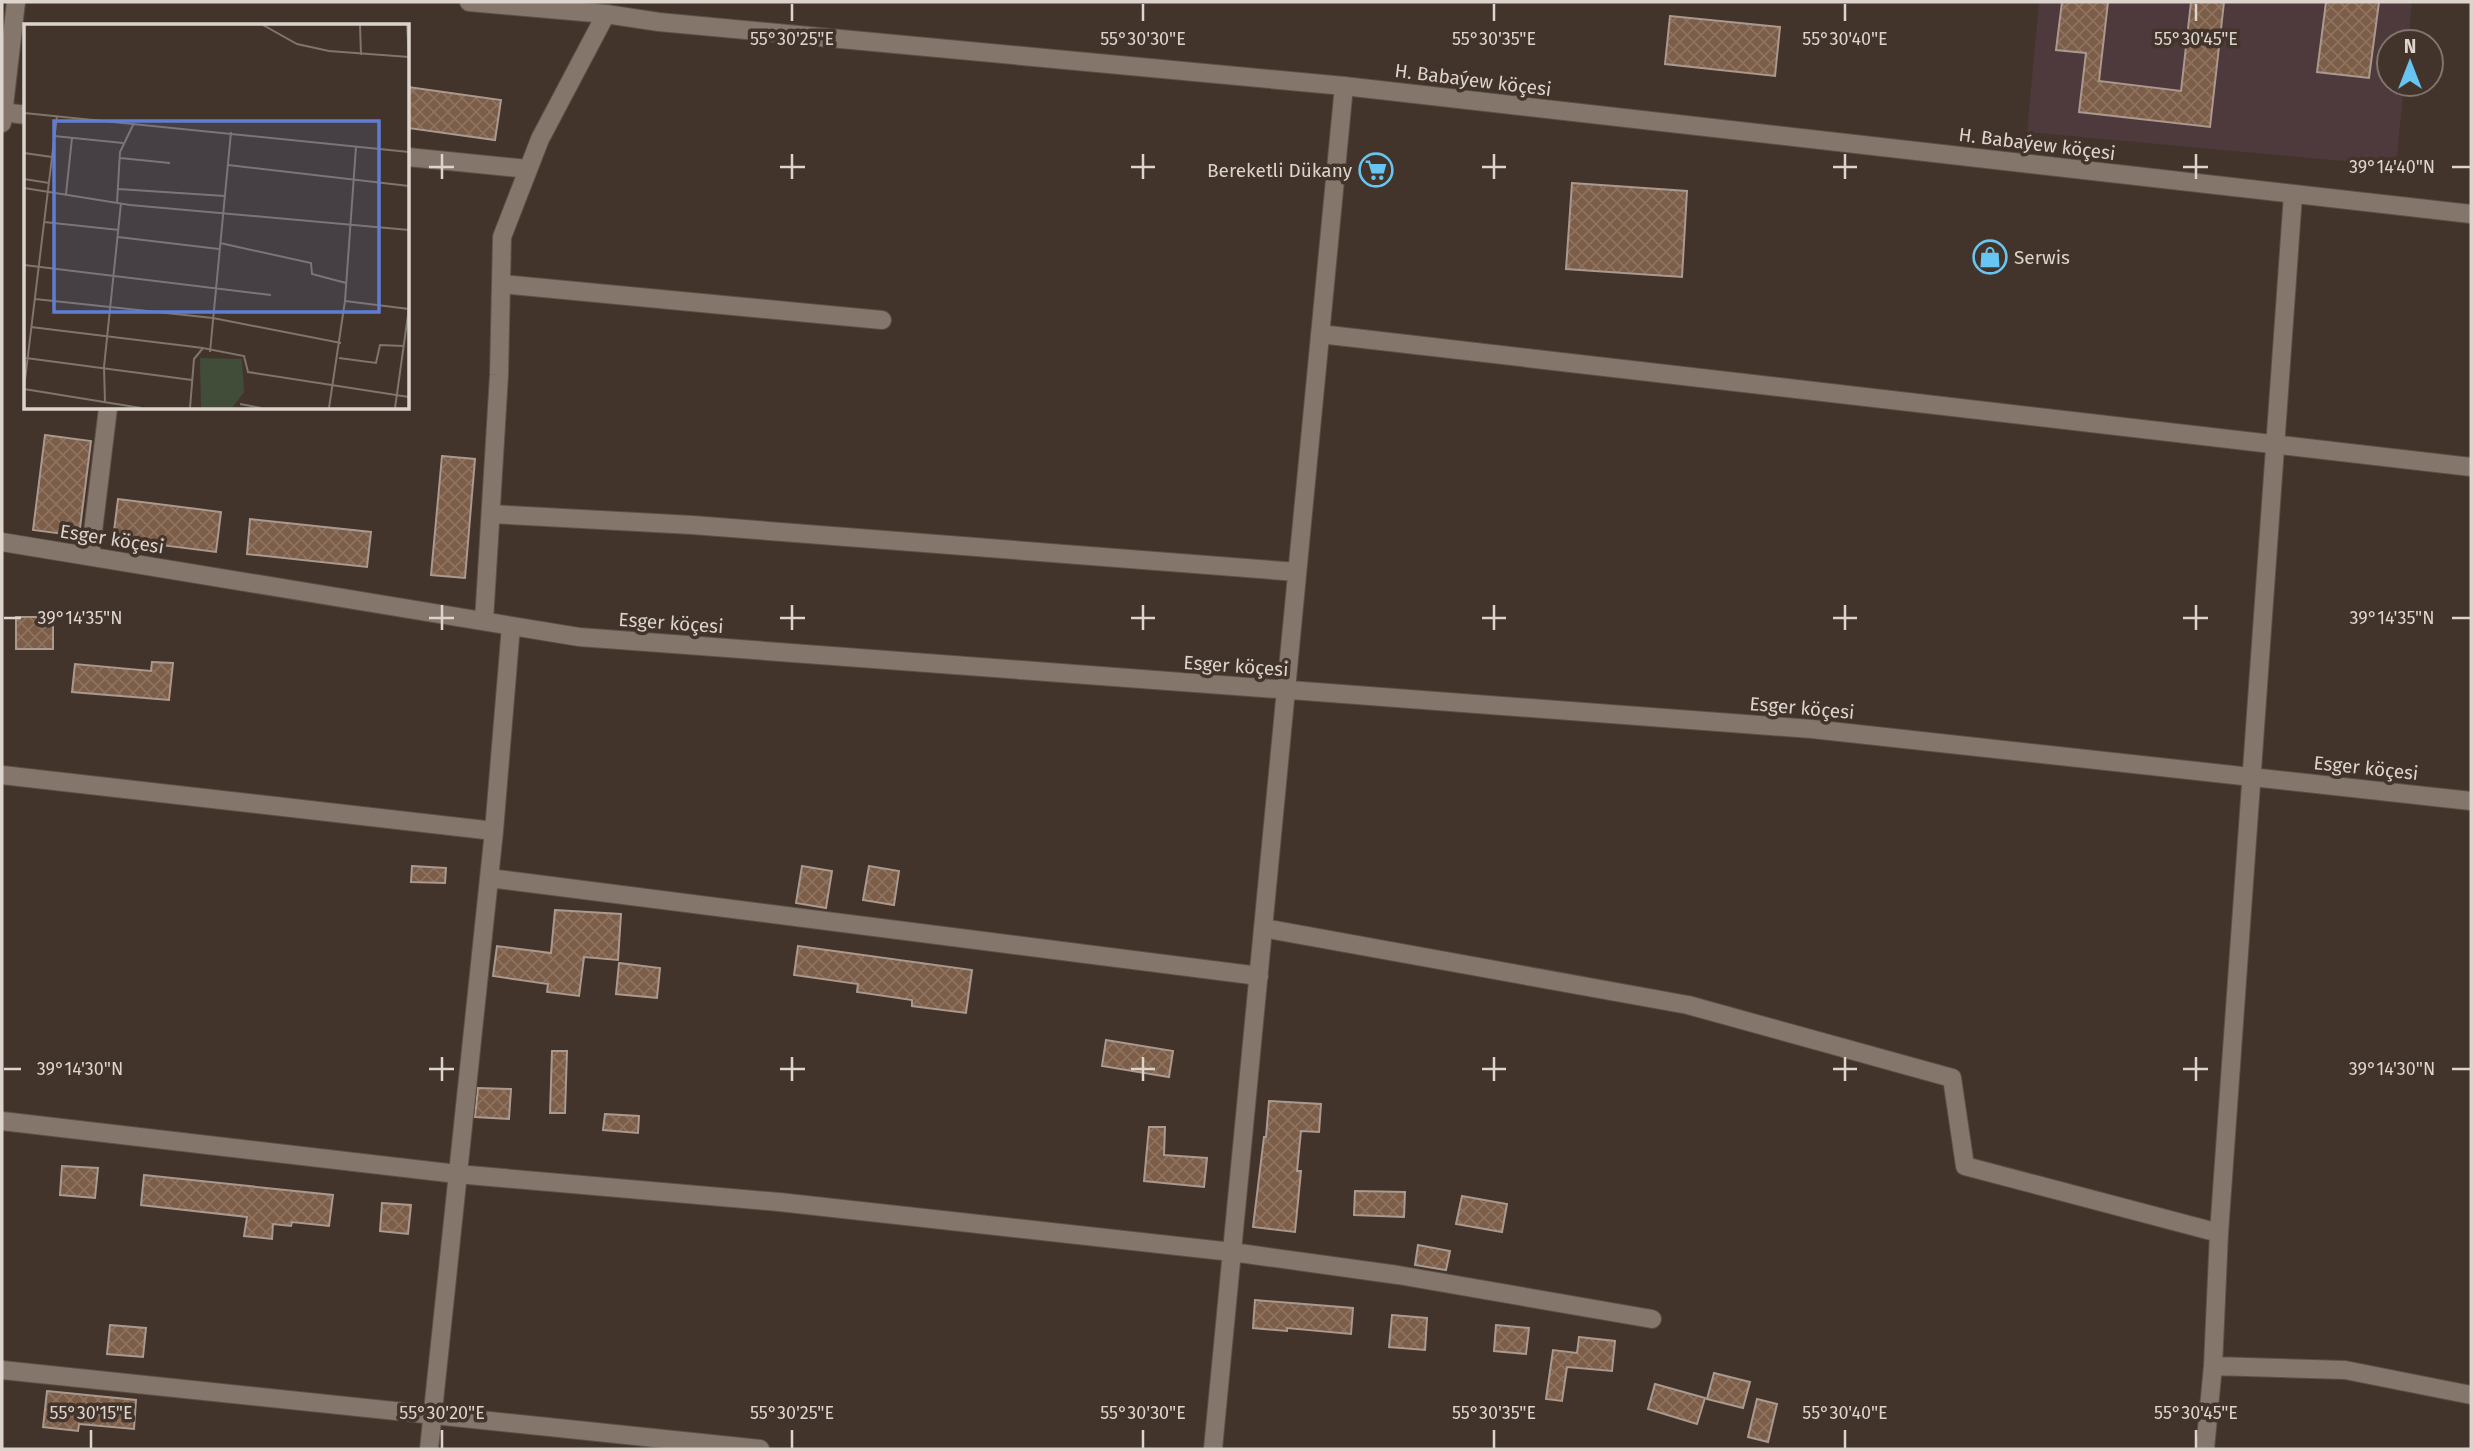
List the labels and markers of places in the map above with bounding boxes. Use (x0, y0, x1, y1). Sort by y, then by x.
supermarket icon: Bereketli Dükany (1357, 151, 1395, 189)
place label: Bereketli Dükany (1207, 159, 1353, 182)
shop icon: Serwis (1971, 238, 2009, 276)
place label: Serwis (2014, 246, 2070, 269)

